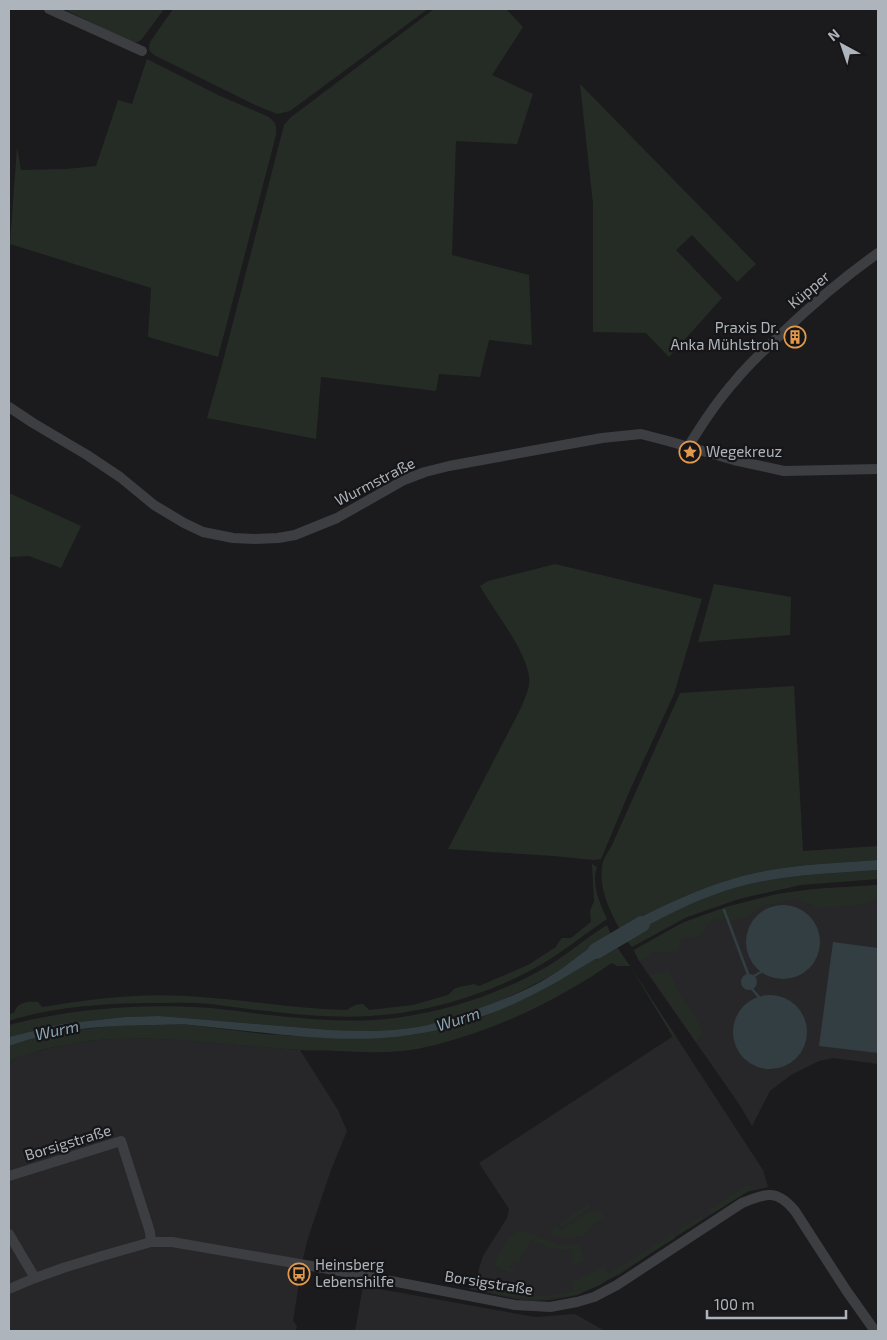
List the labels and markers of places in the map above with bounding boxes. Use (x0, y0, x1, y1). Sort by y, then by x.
place label: Praxis Dr. Anka Mühlstroh (670, 318, 779, 353)
building icon: Praxis Dr. Anka Mühlstroh (783, 325, 807, 349)
place icon: Wegekreuz (678, 440, 702, 464)
place label: Wegekreuz (706, 442, 782, 460)
place label: Heinsberg Lebenshilfe (315, 1255, 394, 1290)
bus stop icon: Heinsberg Lebenshilfe (287, 1262, 311, 1286)

